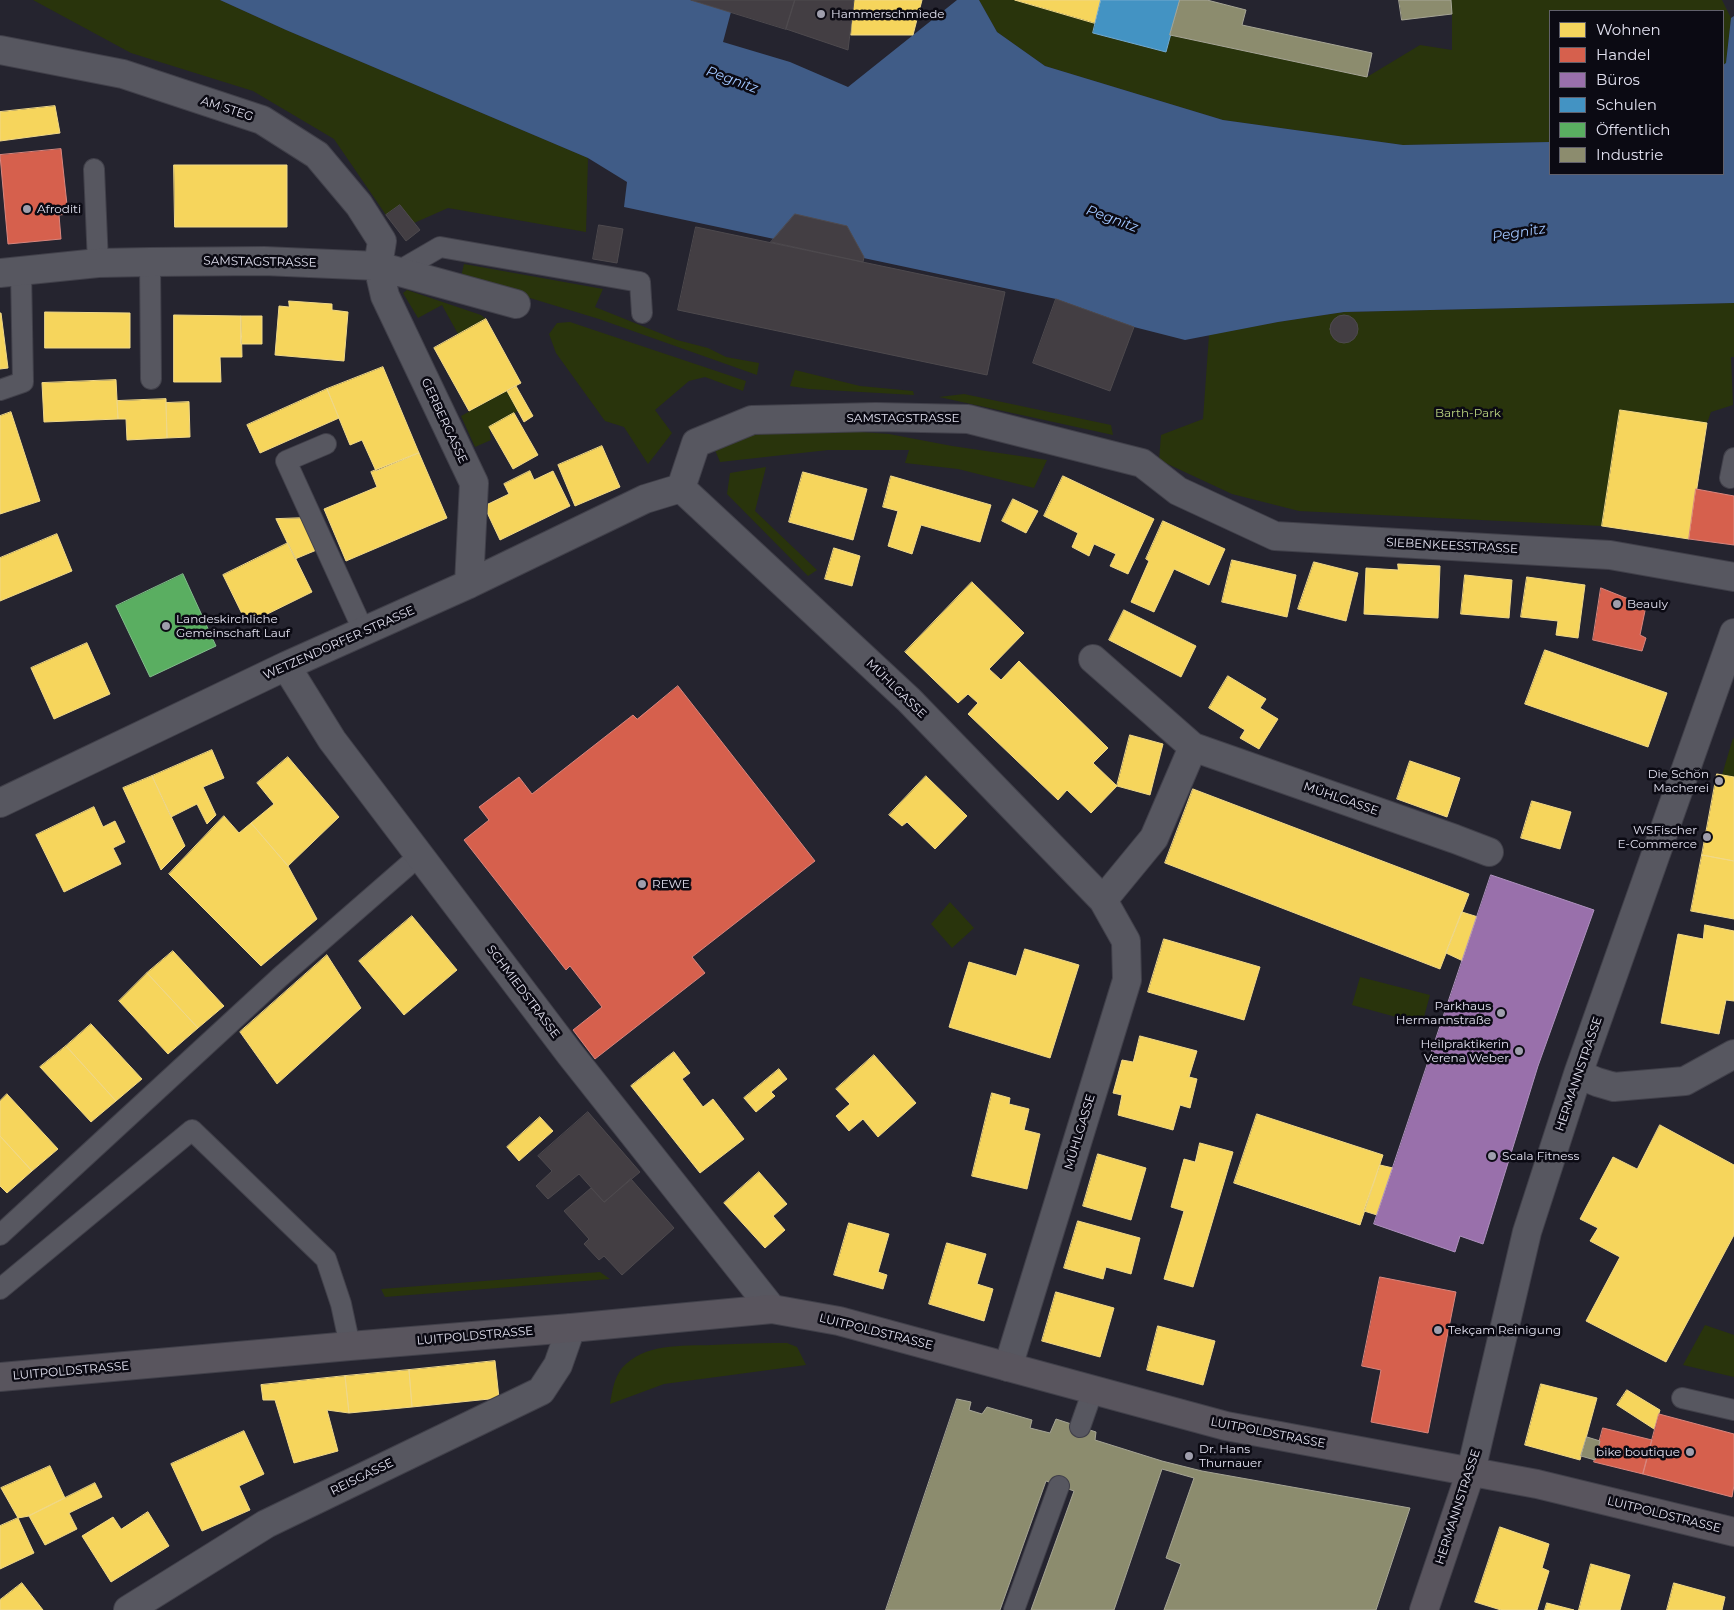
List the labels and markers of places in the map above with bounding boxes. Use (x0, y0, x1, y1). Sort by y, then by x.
place label: Hammerschmiede (831, 7, 945, 21)
marker: Hammerschmiede (815, 8, 827, 20)
place label: Afroditi (37, 202, 81, 216)
marker: Afroditi (21, 203, 33, 215)
place label: Beauly (1627, 597, 1668, 611)
marker: Beauly (1611, 598, 1623, 610)
place label: Landeskirchliche Gemeinschaft Lauf (176, 612, 290, 640)
marker: Landeskirchliche Gemeinschaft Lauf (160, 620, 172, 632)
place label: Die Schön Macherei (1648, 767, 1709, 795)
marker: Die Schön Macherei (1713, 775, 1725, 787)
place label: WSFischer E-Commerce (1618, 823, 1697, 851)
marker: WSFischer E-Commerce (1701, 831, 1713, 843)
place label: REWE (652, 877, 690, 891)
marker: REWE (636, 878, 648, 890)
place label: Parkhaus Hermannstraße (1396, 999, 1491, 1027)
marker: Parkhaus Hermannstraße (1495, 1007, 1507, 1019)
place label: Heilpraktikerin Verena Weber (1420, 1037, 1509, 1065)
marker: Heilpraktikerin Verena Weber (1513, 1045, 1525, 1057)
place label: Scala Fitness (1502, 1149, 1579, 1163)
marker: Scala Fitness (1486, 1150, 1498, 1162)
place label: Tekçam Reinigung (1448, 1323, 1561, 1337)
marker: Tekçam Reinigung (1432, 1324, 1444, 1336)
place label: Dr. Hans Thurnauer (1199, 1442, 1262, 1470)
place label: bike boutique (1596, 1445, 1680, 1459)
marker: bike boutique (1684, 1446, 1696, 1458)
marker: Dr. Hans Thurnauer (1183, 1450, 1195, 1462)

